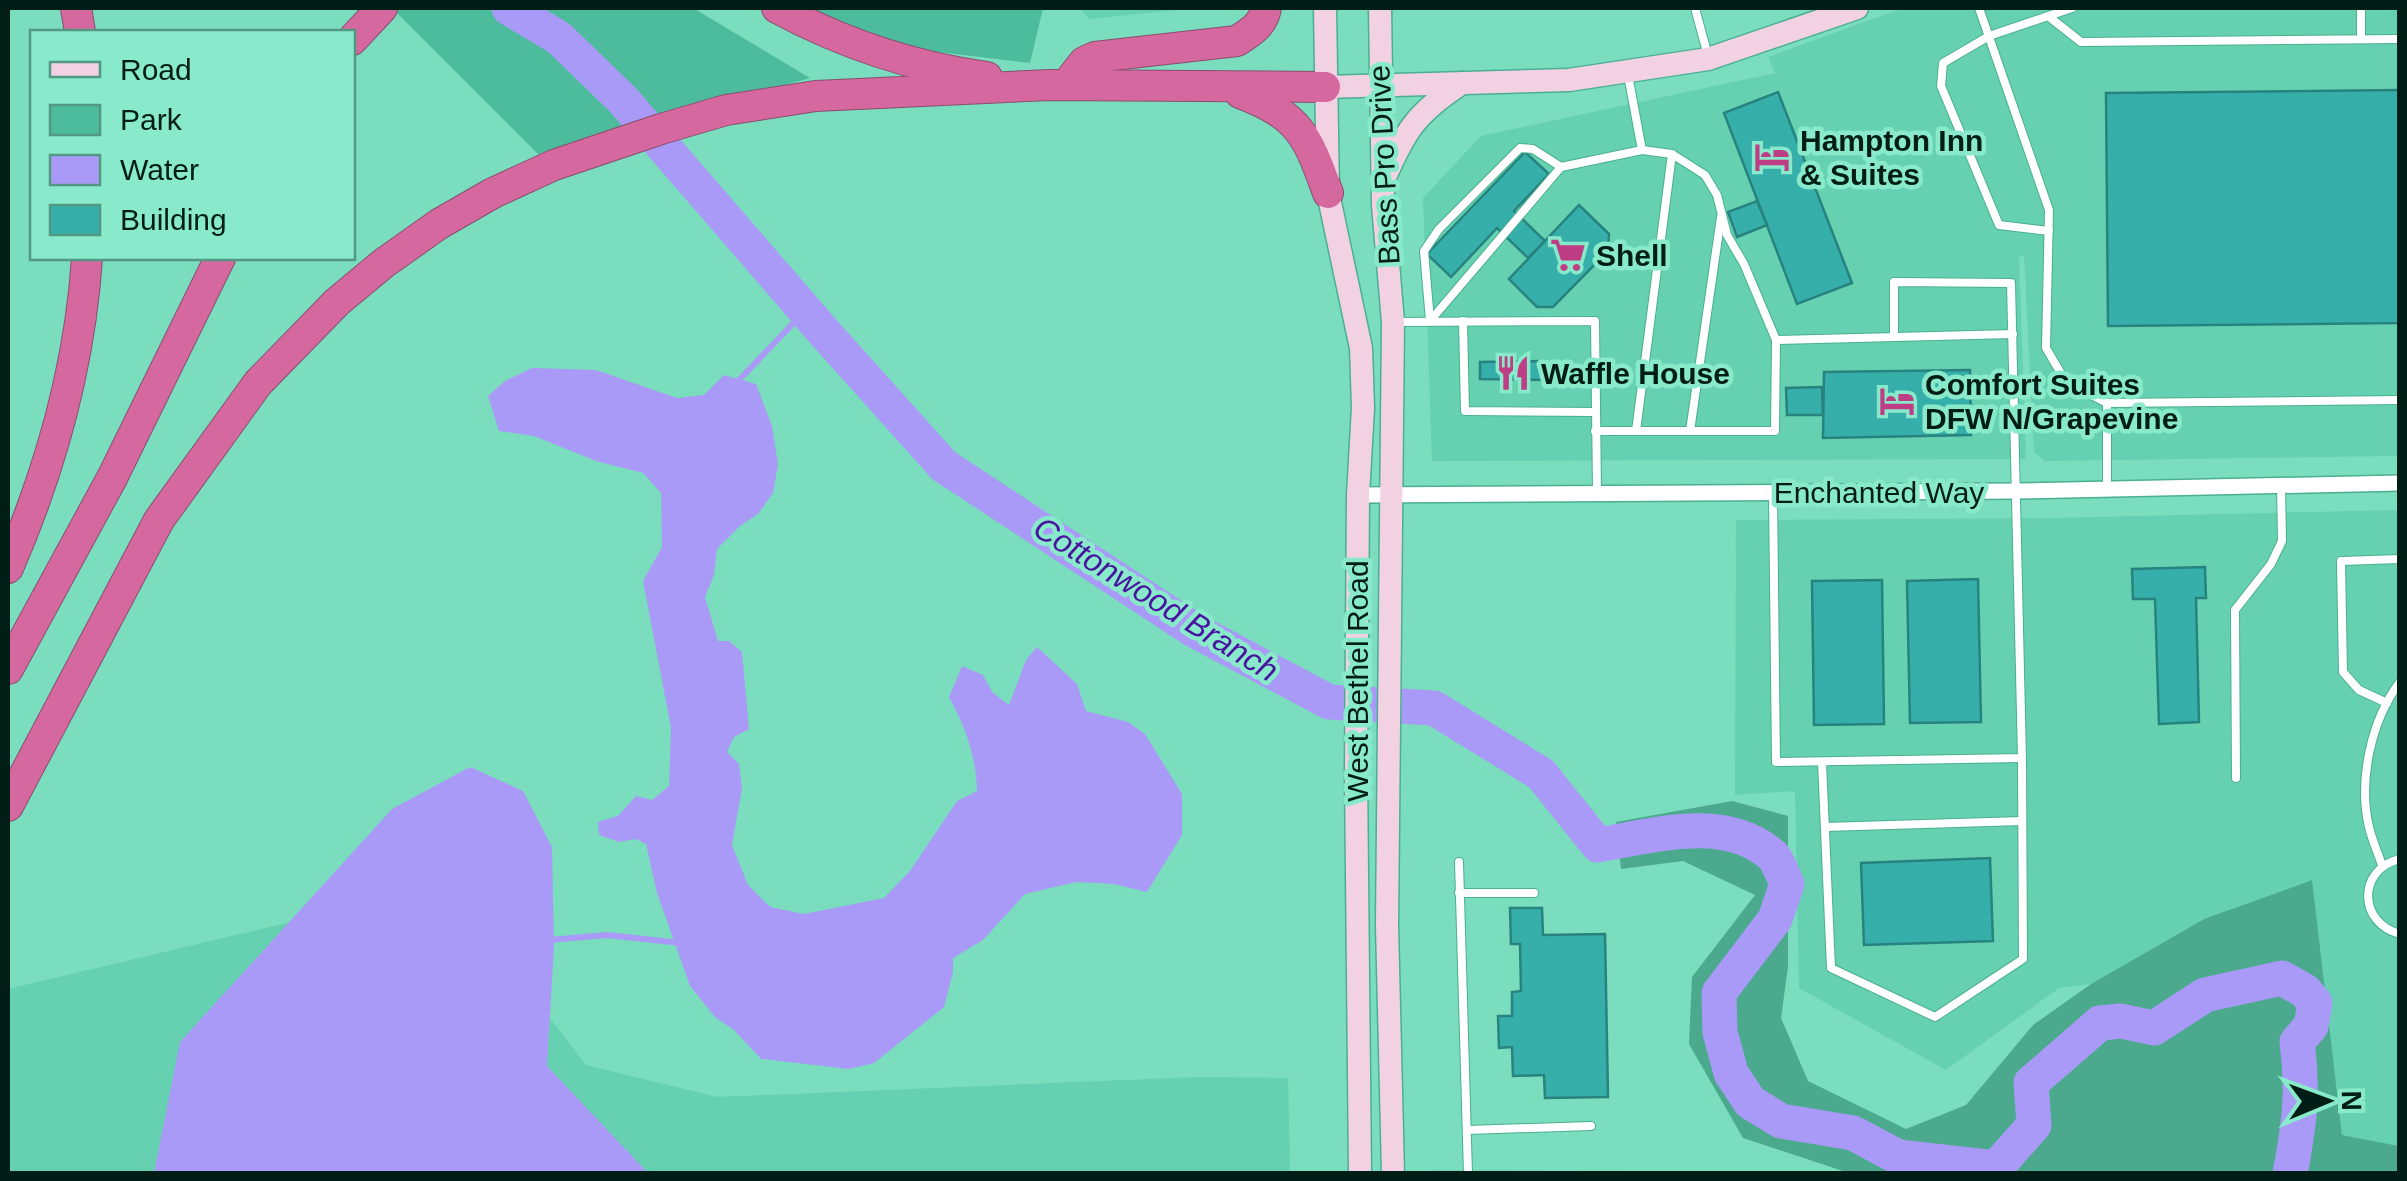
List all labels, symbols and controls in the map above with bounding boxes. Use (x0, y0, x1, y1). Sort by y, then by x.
legend (30, 30, 355, 260)
text: Road (120, 53, 192, 86)
street label: Bass Pro Drive (1362, 64, 1406, 266)
text: Park (120, 103, 183, 136)
place label: Hampton Inn & Suites (1800, 124, 1983, 191)
hotel icon: Hampton Inn & Suites (1753, 138, 1791, 176)
text: Water (120, 153, 199, 186)
text: Building (120, 203, 227, 236)
supermarket icon: Shell (1549, 236, 1587, 274)
place label: Shell (1596, 239, 1668, 272)
restaurant icon: Waffle House (1494, 354, 1532, 392)
place label: Waffle House (1541, 357, 1730, 390)
place label: Comfort Suites DFW N/Grapevine (1925, 368, 2178, 435)
hotel icon: Comfort Suites DFW N/Grapevine (1878, 382, 1916, 420)
street label: Enchanted Way (1774, 476, 1984, 509)
water label: Cottonwood Branch (1027, 509, 1285, 689)
street label: West Bethel Road (1341, 560, 1374, 802)
north arrow (2277, 1051, 2377, 1151)
text: N (2336, 1090, 2367, 1111)

